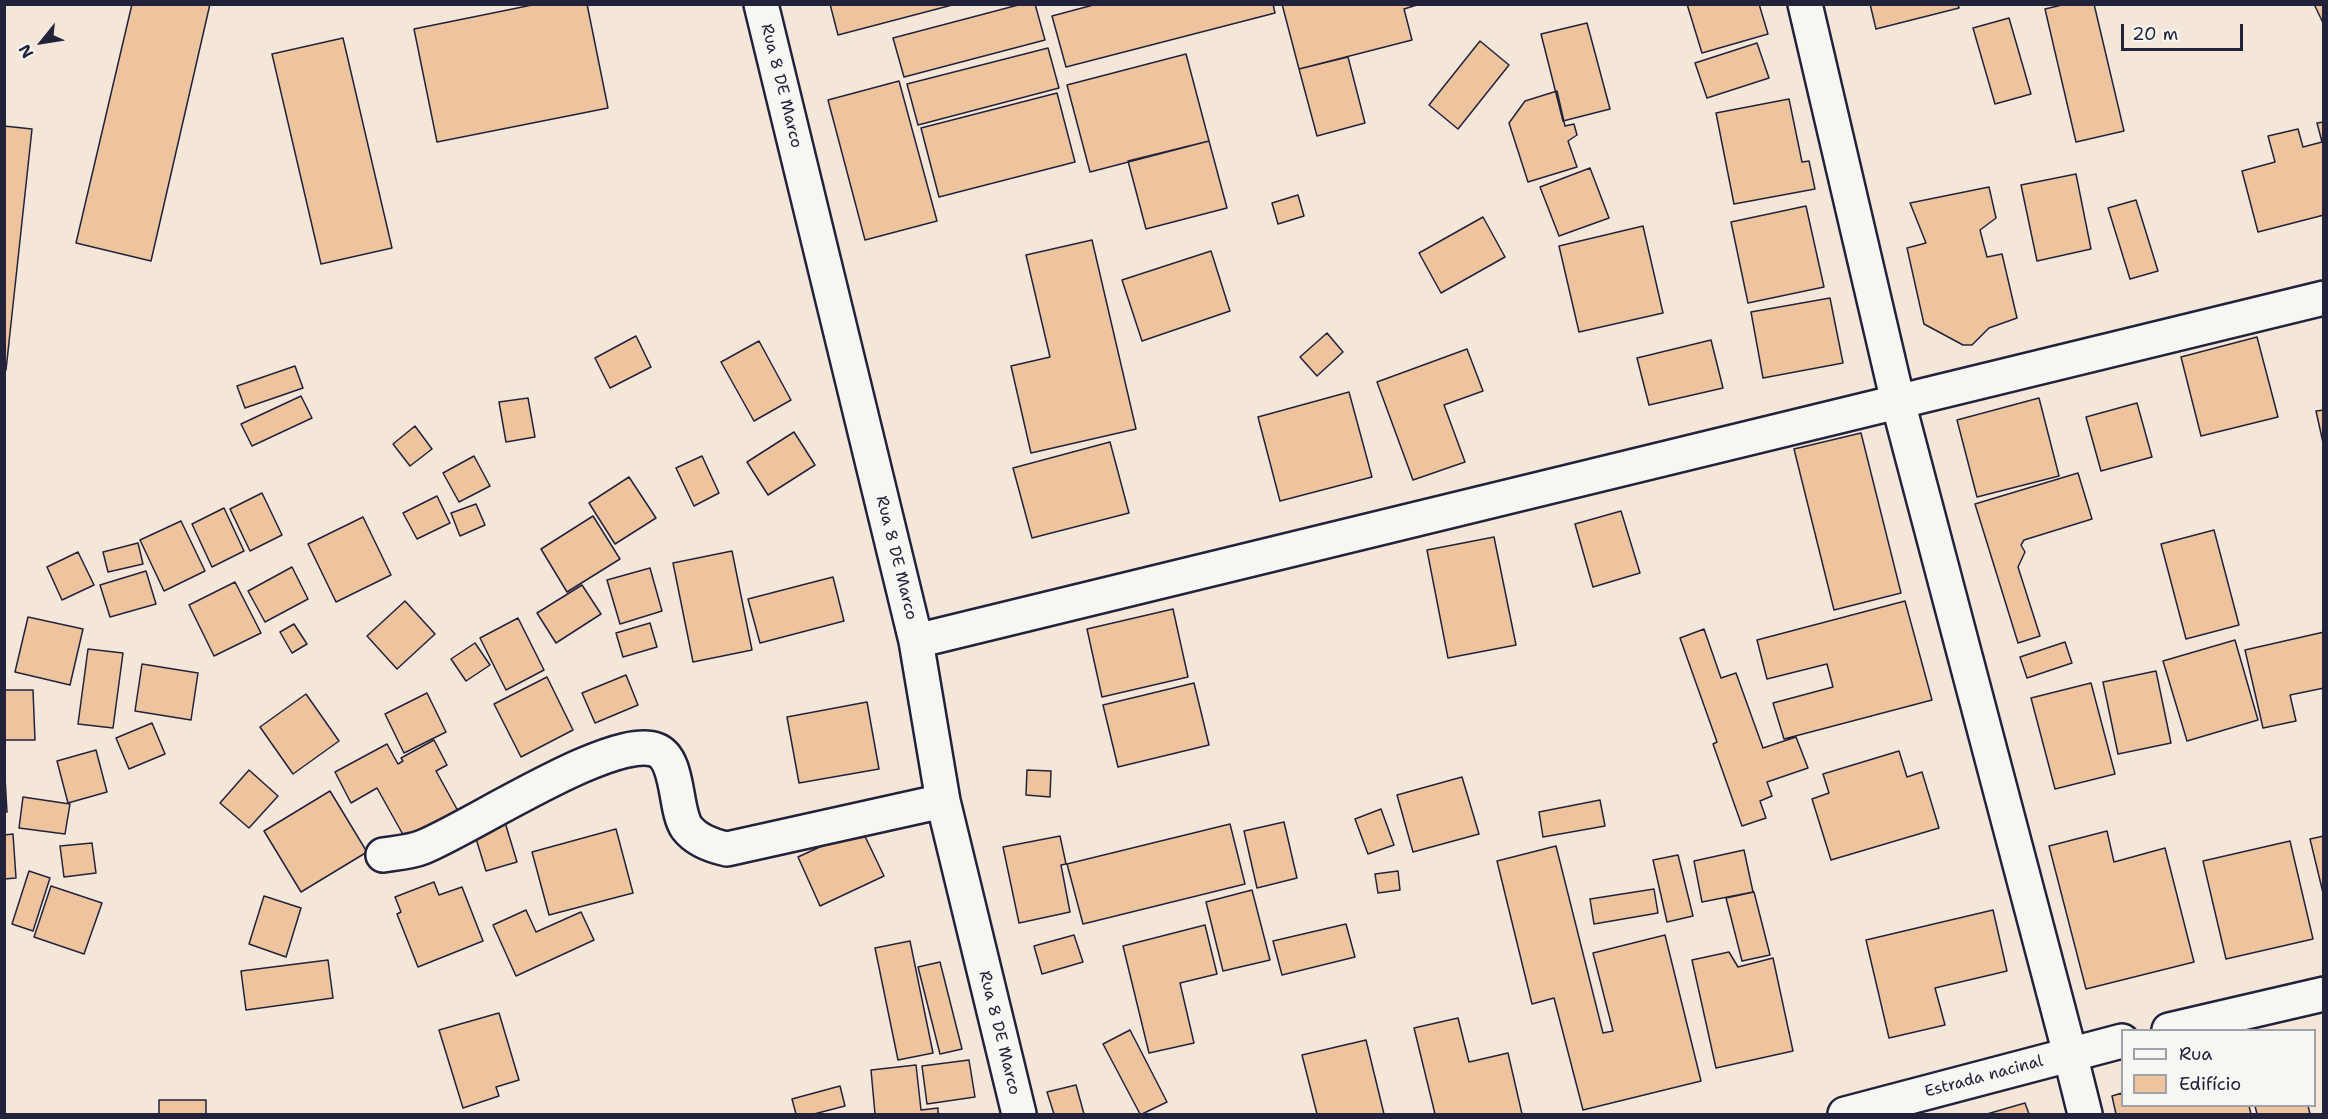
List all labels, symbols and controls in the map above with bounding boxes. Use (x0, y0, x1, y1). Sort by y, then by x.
north arrow (12, 12, 72, 72)
scale bar (2124, 12, 2246, 50)
street label: Rua 8 DE Marco (756, 22, 806, 150)
text: 20 m (2132, 22, 2178, 46)
text: N (14, 41, 38, 62)
street label: Rua 8 DE Marco (871, 494, 921, 622)
street label: Rua 8 DE Marco (974, 969, 1024, 1097)
legend (2121, 1029, 2316, 1107)
text: Rua (2179, 1042, 2212, 1066)
street label: Estrada nacinal (1923, 1052, 2045, 1102)
text: Edifício (2179, 1072, 2241, 1096)

